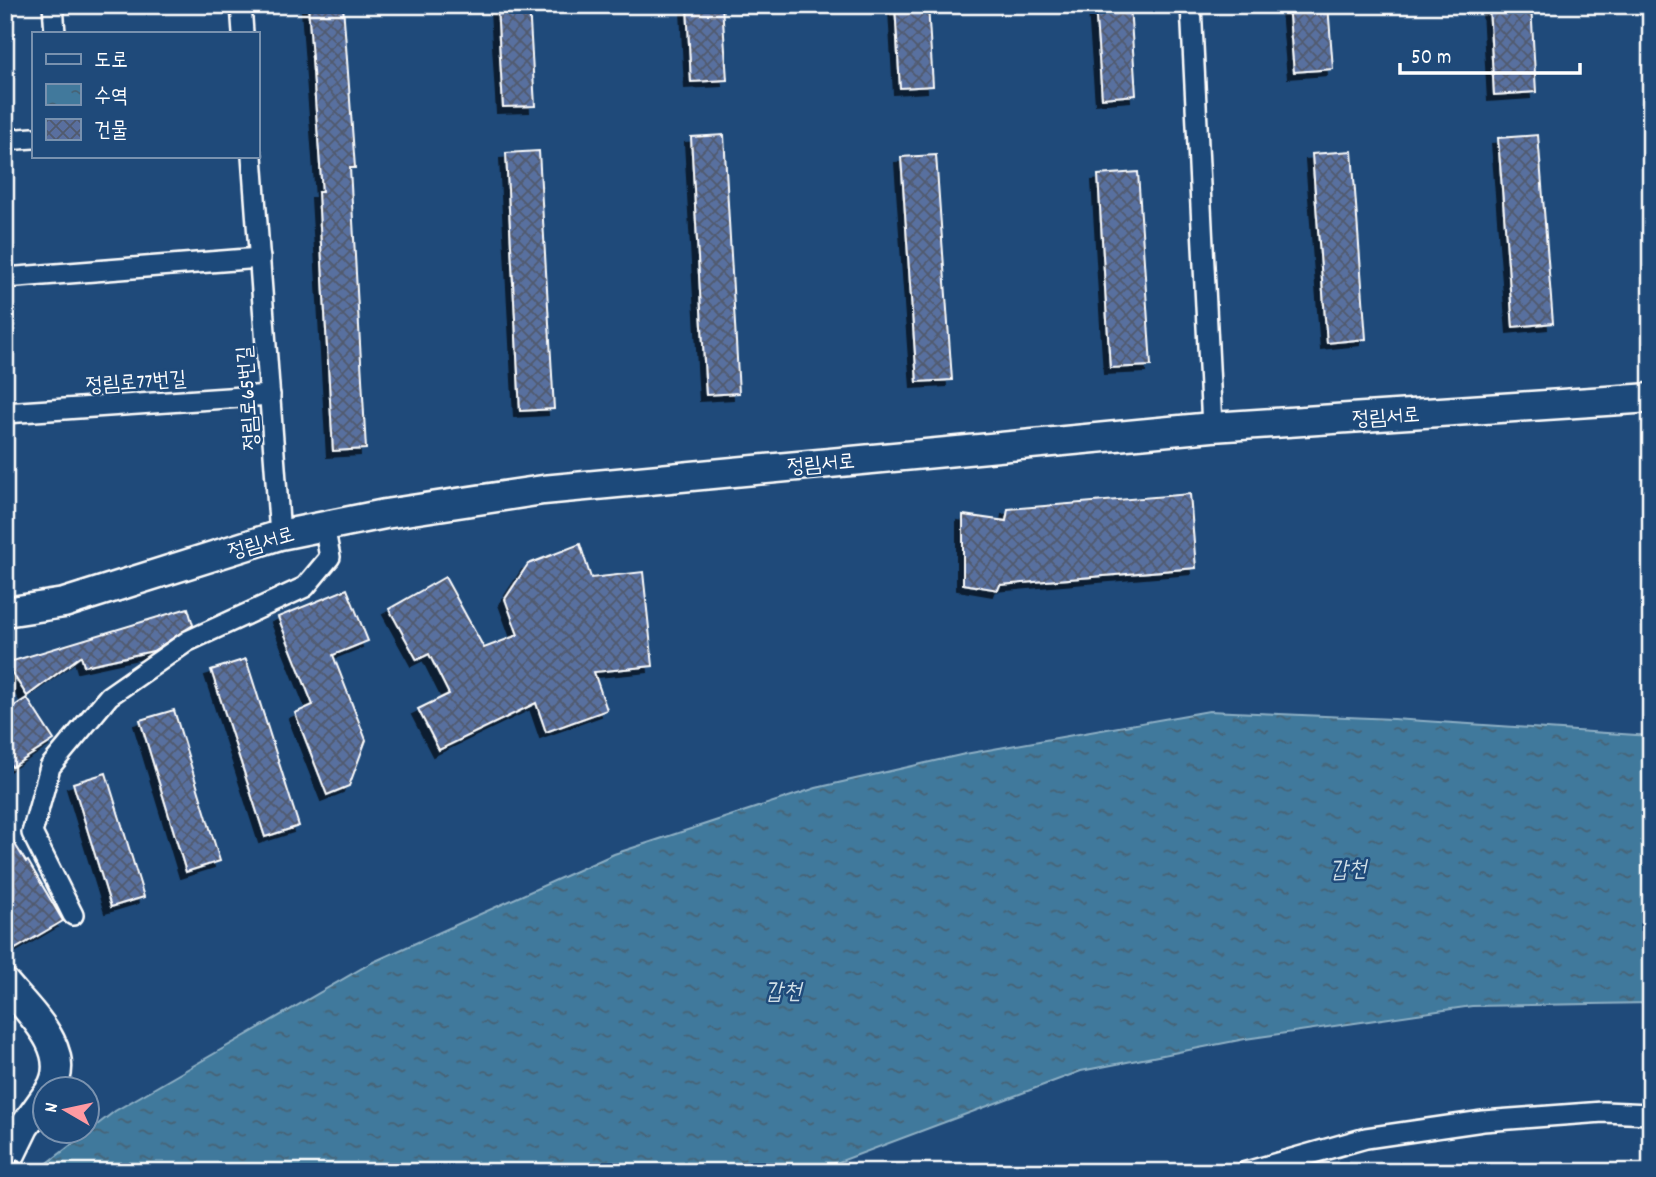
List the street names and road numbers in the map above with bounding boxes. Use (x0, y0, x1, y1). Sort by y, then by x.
street label: 정림로65번길 (231, 345, 269, 451)
street label: 정림로77번길 (85, 366, 188, 402)
street label: 정림서로 (1351, 402, 1421, 436)
street label: 정림서로 (786, 448, 856, 484)
street label: 정림서로 (225, 521, 298, 569)

